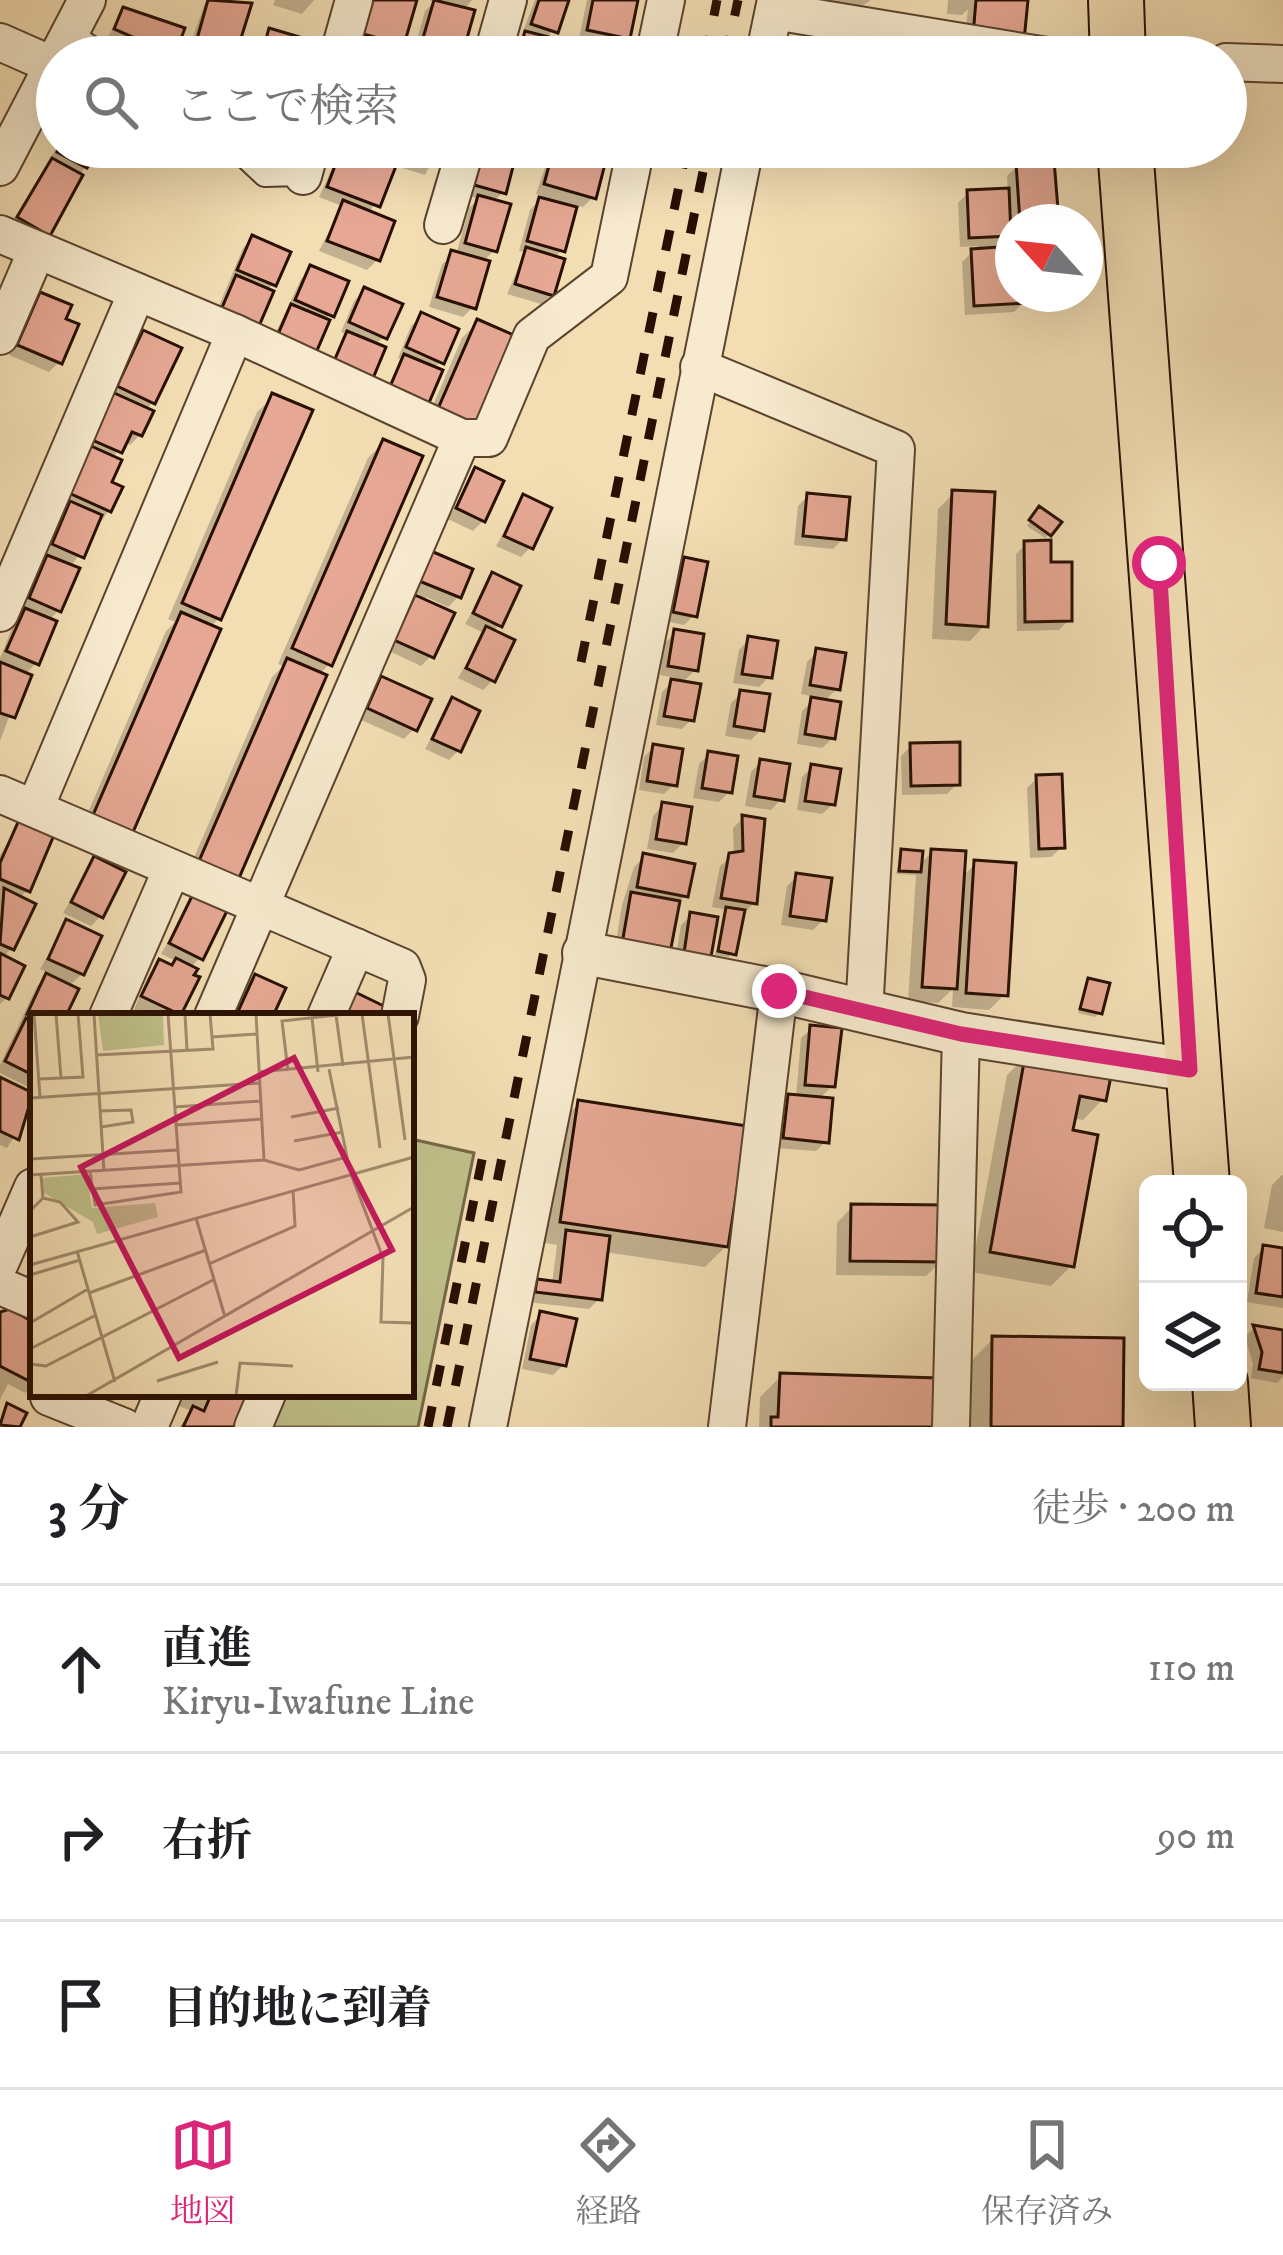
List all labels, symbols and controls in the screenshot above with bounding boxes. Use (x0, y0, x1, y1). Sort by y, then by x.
search box (36, 36, 1247, 168)
icon: search (78, 69, 144, 135)
text: ここで検索 (174, 80, 399, 136)
north arrow (995, 204, 1103, 312)
route start (1132, 536, 1186, 590)
route end (752, 964, 806, 1018)
inset map (30, 1013, 414, 1397)
map controls (1139, 1175, 1247, 1391)
button: locate (1139, 1175, 1247, 1283)
button: layers (1139, 1283, 1247, 1391)
text: 3 分 (48, 1479, 129, 1543)
text: 徒歩 · 200 m (1032, 1485, 1235, 1534)
text: 直進 (162, 1622, 252, 1678)
icon: ahead (48, 1636, 114, 1702)
text: 110 m (1148, 1644, 1235, 1693)
text: Kiryu-Iwafune Line (162, 1678, 474, 1727)
icon: right (48, 1804, 114, 1870)
text: 90 m (1157, 1812, 1235, 1861)
text: 右折 (162, 1814, 252, 1870)
icon: arrive (48, 1972, 114, 2038)
text: 目的地に到着 (162, 1982, 432, 2038)
tab: 地図 (170, 2112, 236, 2233)
tab: 経路 (575, 2112, 641, 2233)
tab: 保存済み (981, 2112, 1113, 2233)

